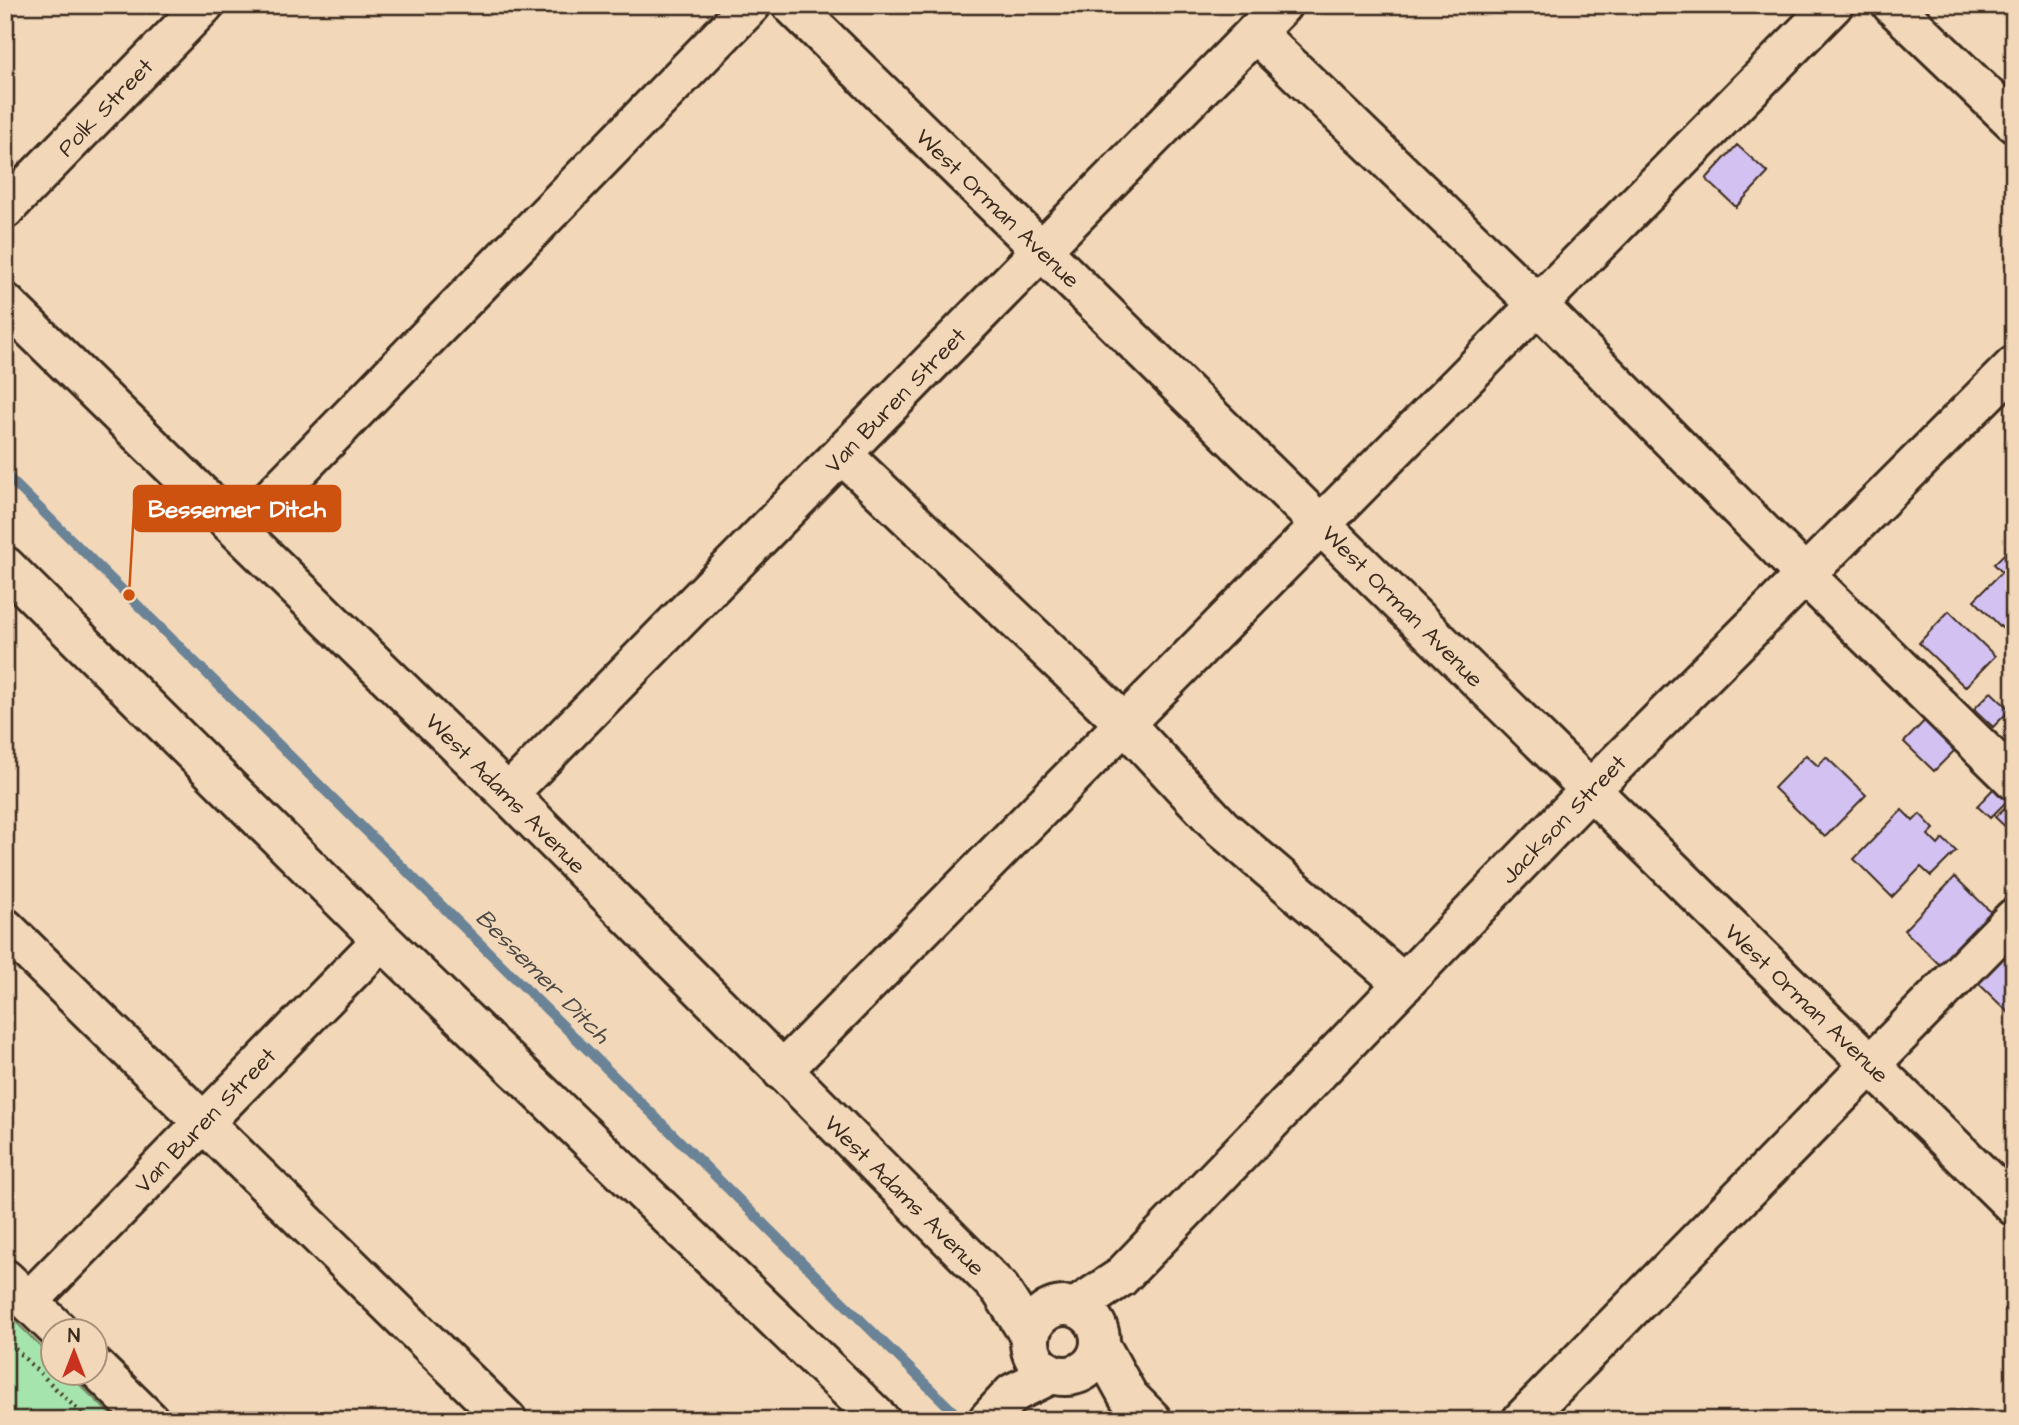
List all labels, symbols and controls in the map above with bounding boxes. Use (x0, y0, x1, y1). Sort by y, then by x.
street label: Polk Street (51, 51, 161, 164)
street label: West Orman Avenue (908, 122, 1087, 296)
street label: Van Buren Street (818, 320, 974, 481)
callout: Bessemer Ditch (134, 486, 340, 531)
text: Bessemer Ditch (148, 493, 327, 527)
street label: West Orman Avenue (1314, 519, 1490, 695)
street label: West Adams Avenue (418, 706, 593, 881)
street label: Jackson Street (1494, 747, 1634, 891)
water label: Bessemer Ditch (467, 902, 618, 1052)
street label: West Orman Avenue (1717, 917, 1896, 1091)
street label: Van Buren Street (128, 1040, 284, 1201)
street label: West Adams Avenue (817, 1108, 992, 1283)
north arrow (38, 1316, 108, 1386)
text: N (68, 1323, 80, 1350)

